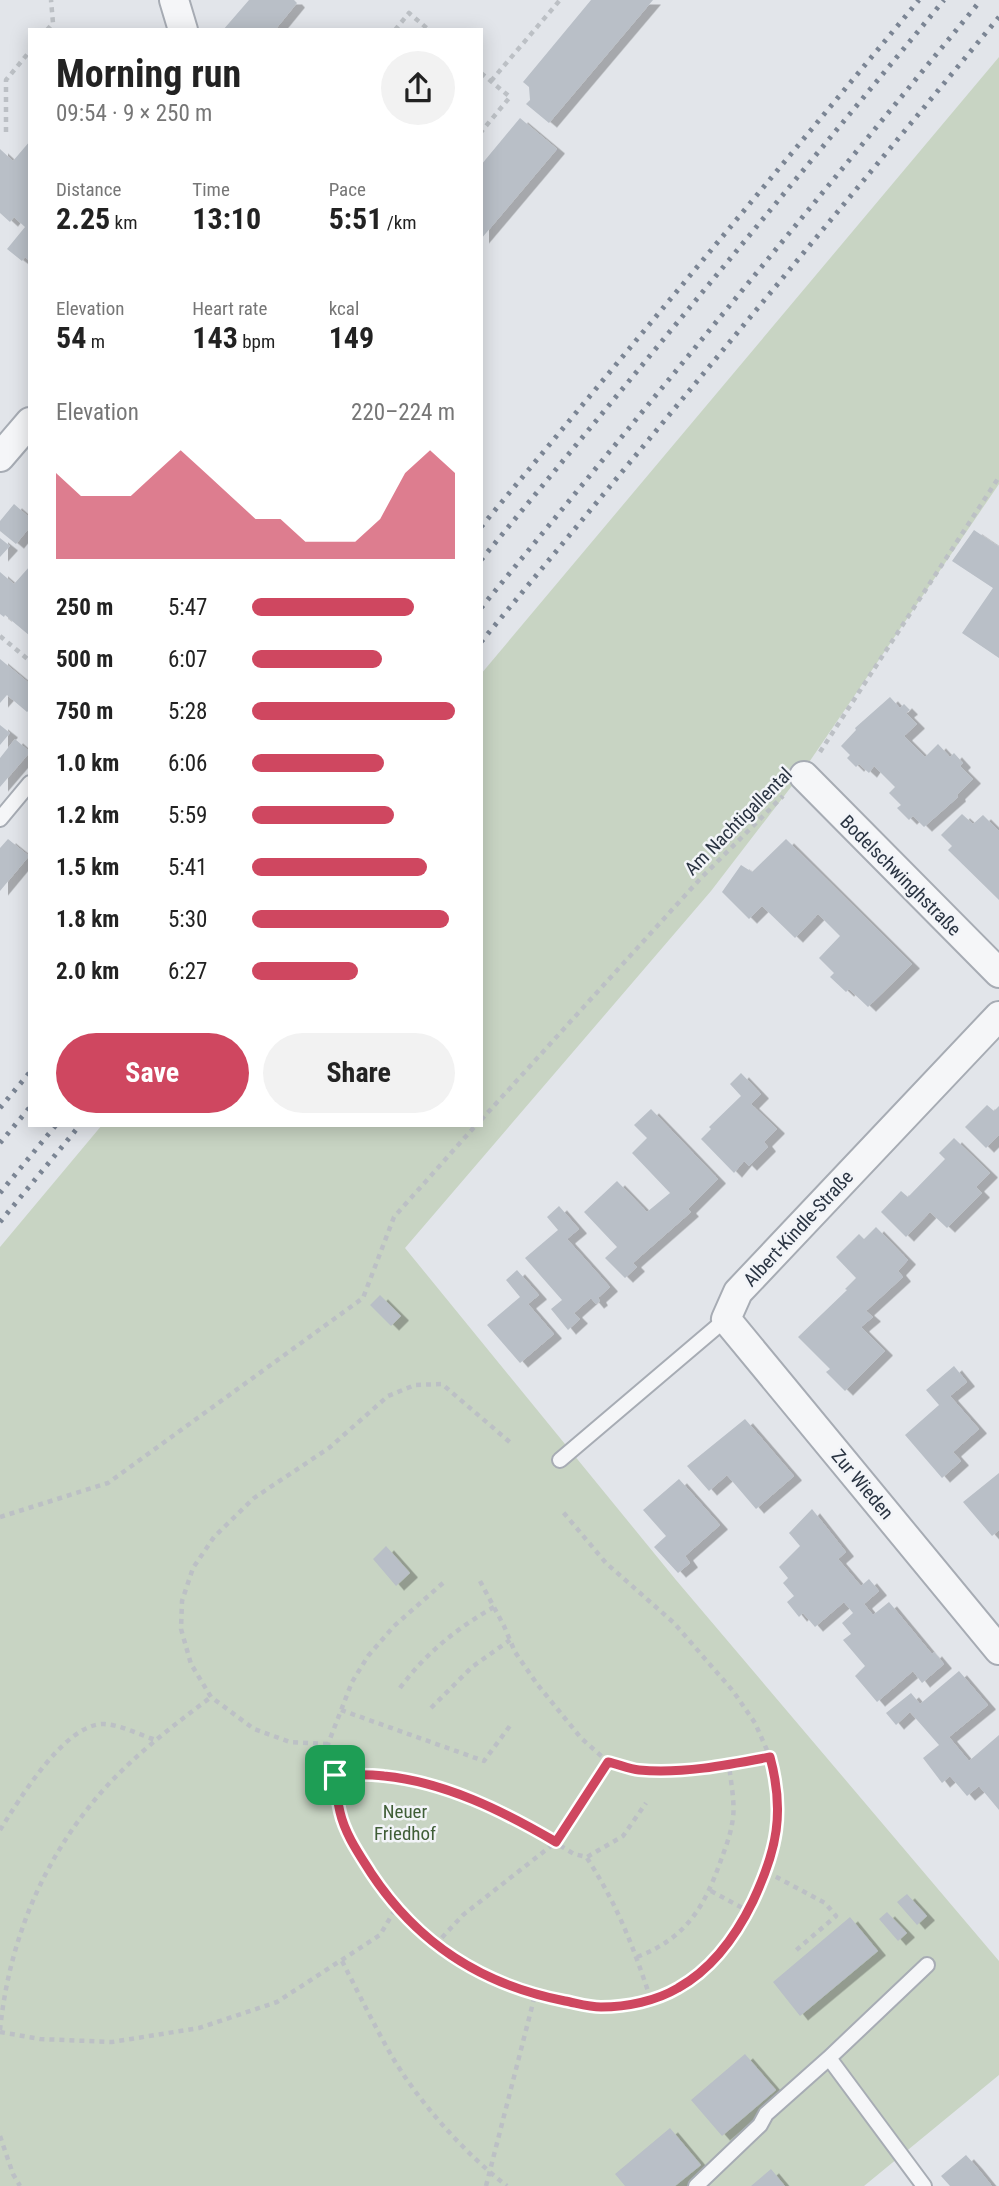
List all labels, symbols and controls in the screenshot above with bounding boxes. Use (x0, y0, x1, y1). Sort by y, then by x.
button: share (381, 51, 455, 125)
text: Morning run (56, 52, 241, 96)
text: 09:54 · 9 × 250 m (56, 100, 212, 127)
text: Distance (56, 178, 121, 201)
text: Time (192, 178, 230, 201)
text: Pace (329, 178, 366, 201)
text: 2.25 (56, 201, 110, 236)
text: 13:10 (192, 201, 261, 236)
text: 5:51 (329, 201, 382, 236)
text: km (110, 211, 137, 234)
text: /km (382, 211, 417, 234)
text: Elevation (56, 297, 124, 320)
text: Heart rate (192, 297, 267, 320)
text: kcal (329, 297, 359, 320)
text: 54 (56, 320, 86, 355)
text: 143 (192, 320, 238, 355)
text: 149 (329, 320, 374, 355)
text: m (86, 330, 105, 353)
text: bpm (238, 330, 275, 353)
text: Elevation (56, 399, 139, 426)
text: 220–224 m (351, 399, 455, 426)
text: 250 m (56, 594, 113, 621)
text: 5:47 (168, 594, 207, 621)
text: 500 m (56, 646, 113, 673)
text: 6:07 (168, 646, 207, 673)
text: 750 m (56, 698, 113, 725)
text: 5:28 (168, 698, 207, 725)
text: 1.0 km (56, 750, 119, 777)
text: 6:06 (168, 750, 207, 777)
street label: Am Nachtigallental (680, 763, 797, 880)
text: 1.2 km (56, 802, 119, 829)
text: 5:59 (168, 802, 207, 829)
street label: Bodelschwinghstraße (835, 810, 966, 941)
text: 1.5 km (56, 854, 119, 881)
text: 5:41 (168, 854, 207, 881)
text: 1.8 km (56, 906, 119, 933)
text: 5:30 (168, 906, 207, 933)
text: 2.0 km (56, 958, 119, 985)
text: 6:27 (168, 958, 207, 985)
button: Save (56, 1033, 249, 1113)
button: Share (263, 1033, 455, 1113)
street label: Albert-Kindle-Straße (739, 1165, 858, 1291)
street label: Zur Wieden (827, 1445, 899, 1524)
pin (305, 1745, 365, 1805)
icon: arrive (316, 1756, 354, 1794)
park label: Neuer Friedhof (374, 1800, 436, 1845)

